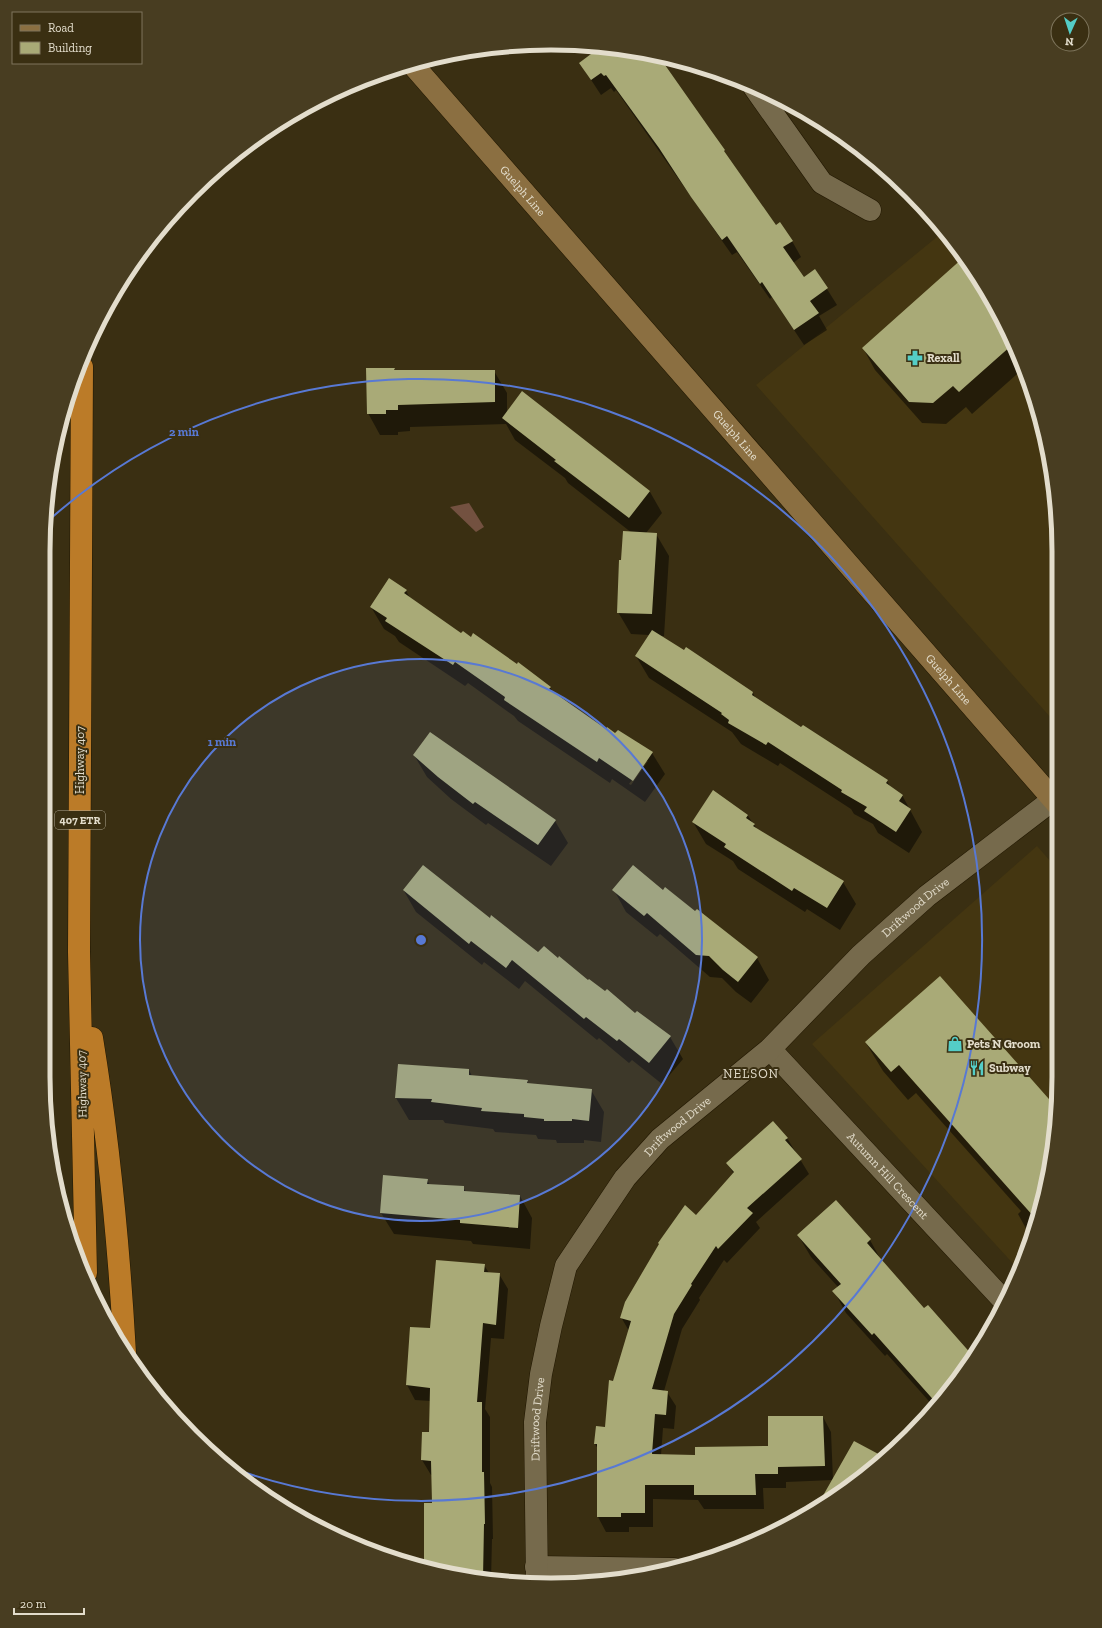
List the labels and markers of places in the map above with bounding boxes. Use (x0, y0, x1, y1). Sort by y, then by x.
pharmacy icon: Rexall (906, 349, 924, 367)
place label: Rexall (927, 351, 960, 365)
centre of rings (414, 933, 428, 947)
shop icon: Pets N Groom (946, 1035, 964, 1053)
place label: Pets N Groom (967, 1037, 1041, 1051)
restaurant icon: Subway (968, 1059, 986, 1077)
place label: Subway (989, 1061, 1031, 1075)

